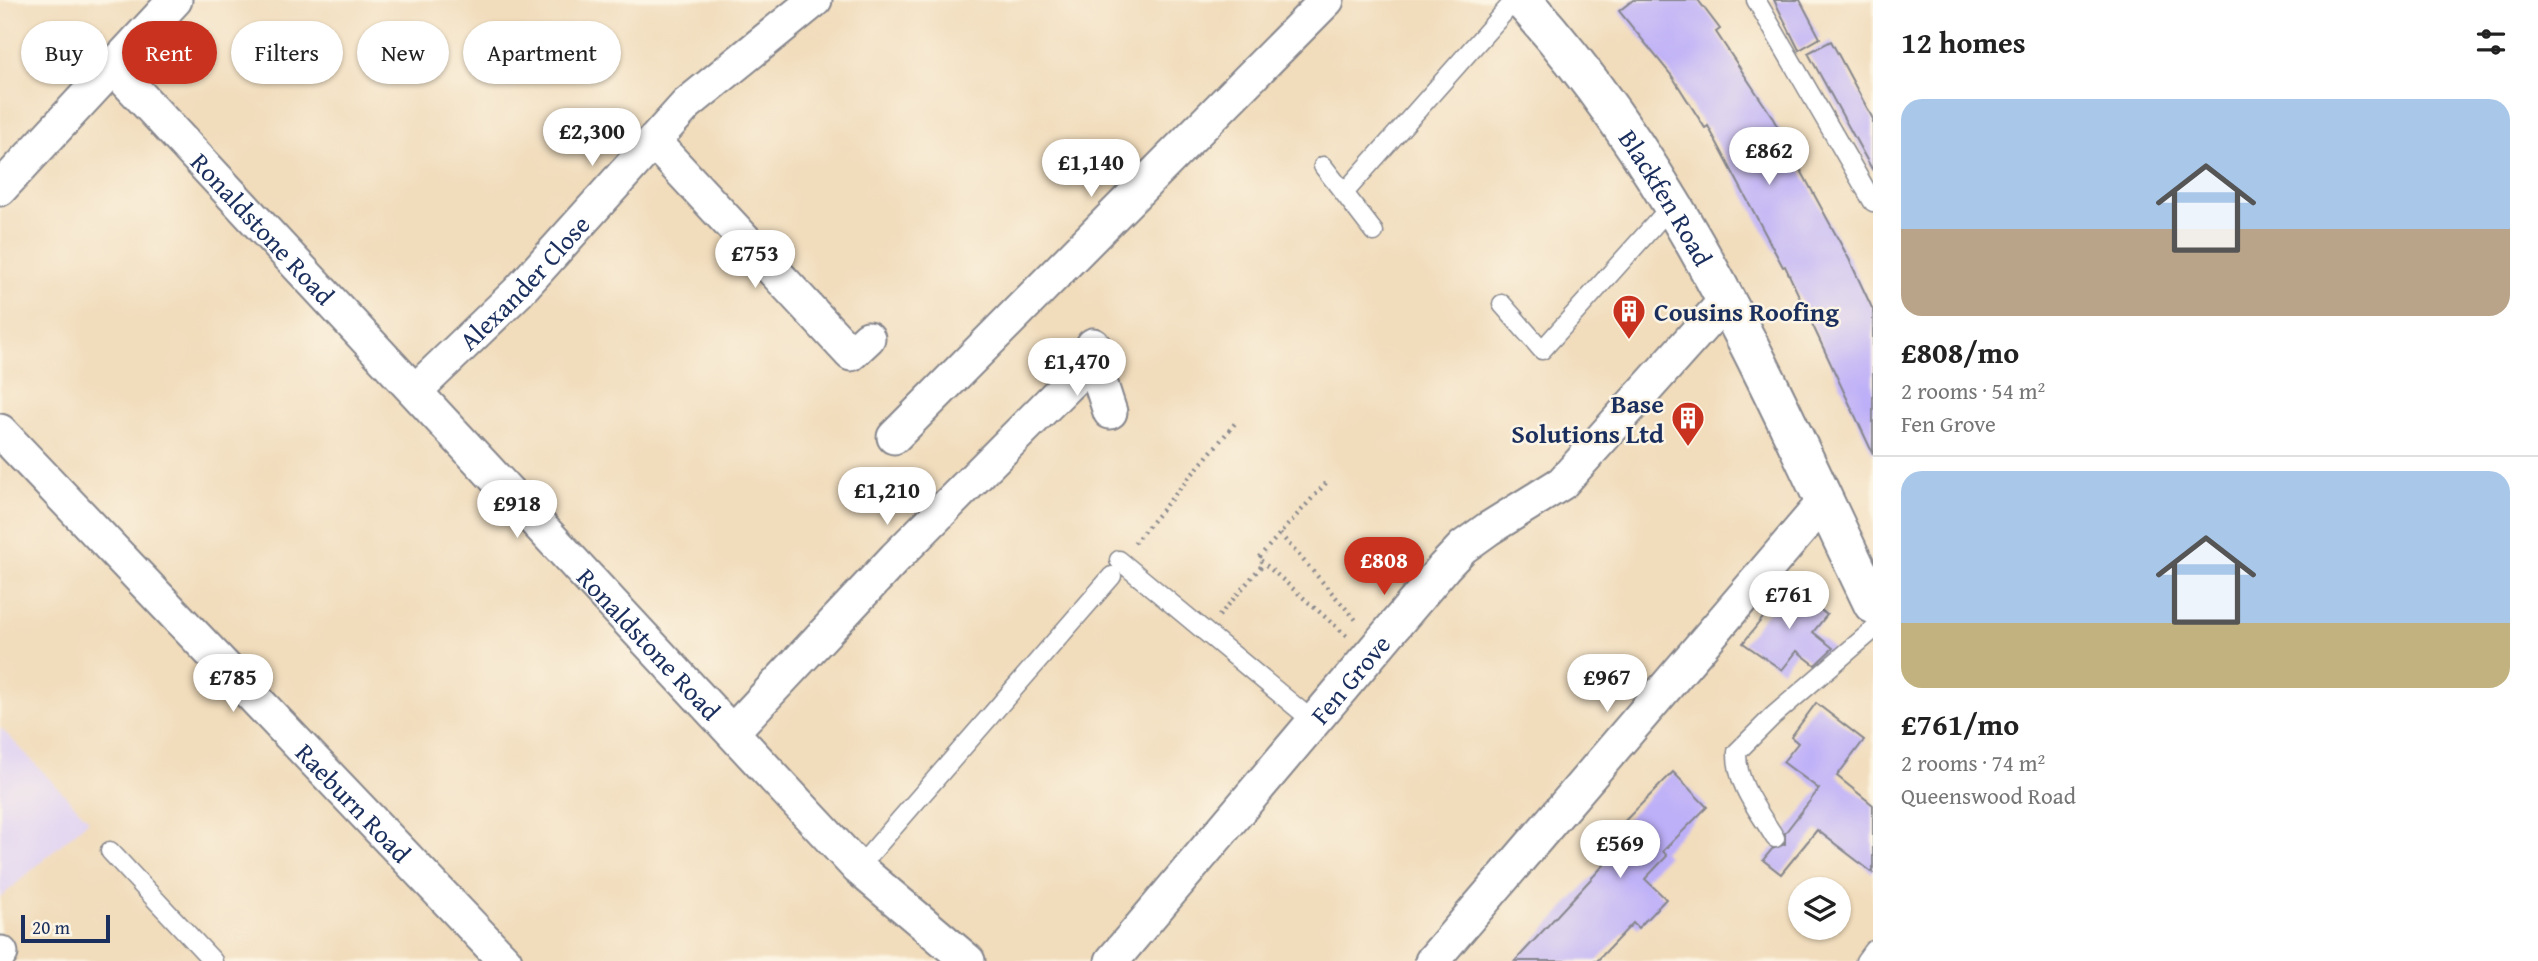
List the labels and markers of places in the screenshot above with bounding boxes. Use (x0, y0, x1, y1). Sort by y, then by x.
pin: £2,300 (535, 108, 649, 168)
pin: £862 (1728, 128, 1810, 187)
pin: £1,140 (1034, 140, 1148, 199)
pin: £753 (714, 230, 796, 290)
building icon: Cousins Roofing (1610, 292, 1648, 341)
place label: Cousins Roofing (1654, 292, 1839, 331)
pin: £1,470 (1020, 338, 1134, 398)
place label: Base Solutions Ltd (1511, 384, 1664, 453)
building icon: Base Solutions Ltd (1669, 399, 1707, 448)
pin: £1,210 (830, 468, 944, 527)
pin: £918 (476, 480, 558, 540)
pin: £808 (1343, 538, 1425, 597)
pin: £761 (1748, 572, 1830, 631)
pin: £785 (192, 654, 274, 714)
pin: £967 (1566, 654, 1648, 714)
pin: £569 (1579, 820, 1661, 880)

